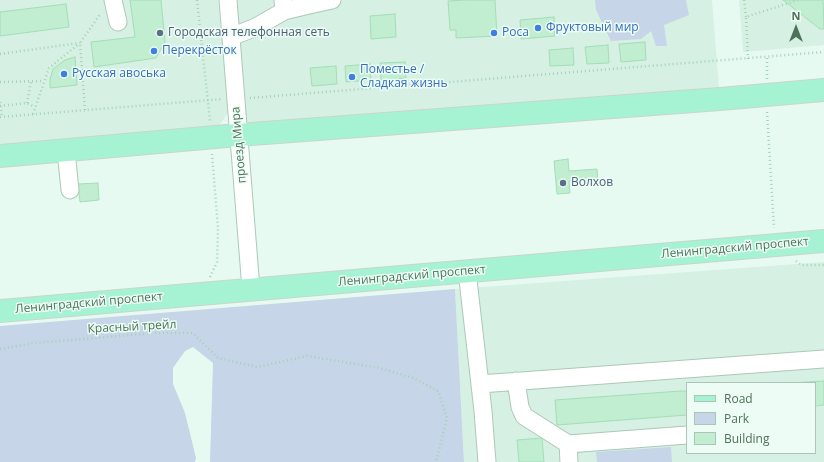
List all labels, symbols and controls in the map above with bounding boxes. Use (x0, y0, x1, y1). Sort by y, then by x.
north arrow (776, 8, 816, 48)
text: N (792, 8, 800, 23)
place label: Фруктовый мир (546, 21, 639, 35)
marker: Фруктовый мир (533, 23, 543, 33)
place label: Городская телефонная сеть (168, 26, 330, 40)
place label: Роса (502, 26, 529, 40)
marker: Городская телефонная сеть (155, 28, 165, 38)
marker: Роса (489, 28, 499, 38)
place label: Перекрёсток (162, 44, 237, 58)
marker: Перекрёсток (149, 46, 159, 56)
place label: Поместье / Сладкая жизнь (360, 63, 448, 91)
place label: Русская авоська (72, 67, 166, 81)
marker: Русская авоська (59, 69, 69, 79)
marker: Поместье / Сладкая жизнь (347, 72, 357, 82)
street label: проезд Мира (228, 106, 250, 184)
place label: Волхов (571, 176, 613, 190)
marker: Волхов (558, 178, 568, 188)
street label: Ленинградский проспект (661, 234, 809, 262)
street label: Ленинградский проспект (338, 262, 486, 290)
street label: Ленинградский проспект (15, 289, 163, 317)
street label: Красный трейл (87, 317, 177, 337)
legend (686, 382, 816, 454)
text: Road (724, 390, 753, 407)
text: Park (724, 410, 749, 427)
text: Building (724, 430, 769, 447)

